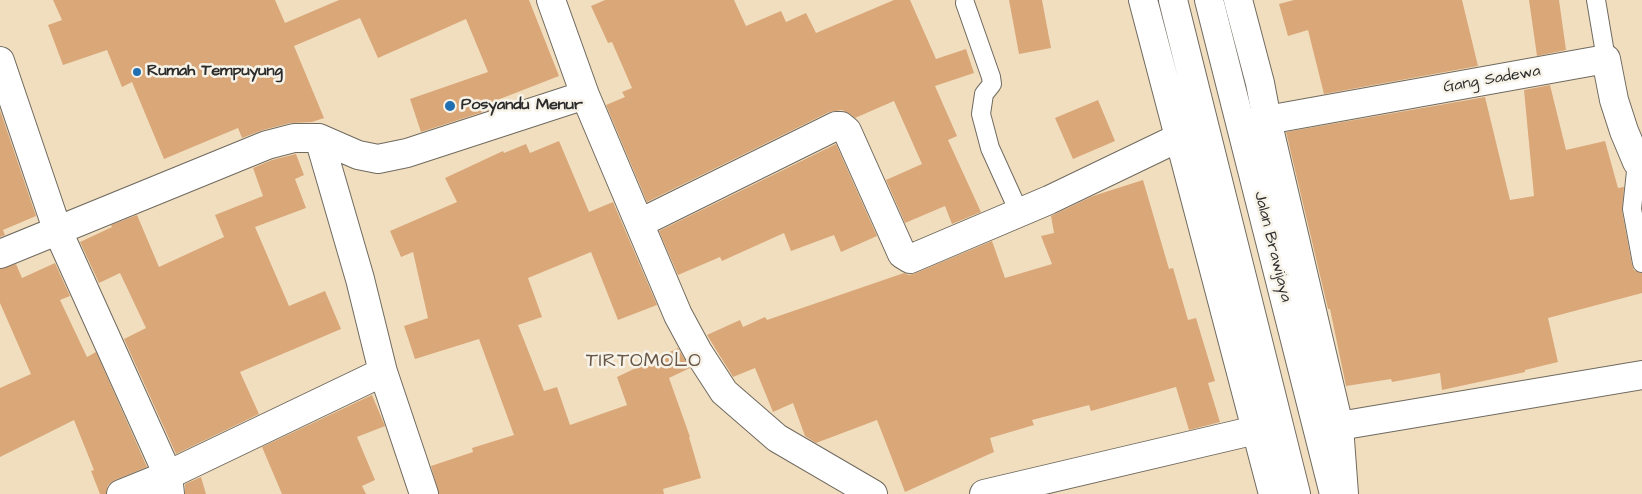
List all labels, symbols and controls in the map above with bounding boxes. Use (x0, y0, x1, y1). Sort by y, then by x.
place label: Rumah Tempuyung (147, 62, 283, 82)
street label: Gang Sadewa (1442, 62, 1542, 98)
marker: Rumah Tempuyung (131, 66, 143, 78)
place label: Posyandu Menur (461, 96, 583, 116)
marker: Posyandu Menur (443, 99, 457, 113)
street label: Jalan Brawijaya (1249, 190, 1295, 304)
district label: TIRTOMOLO (585, 351, 703, 373)

